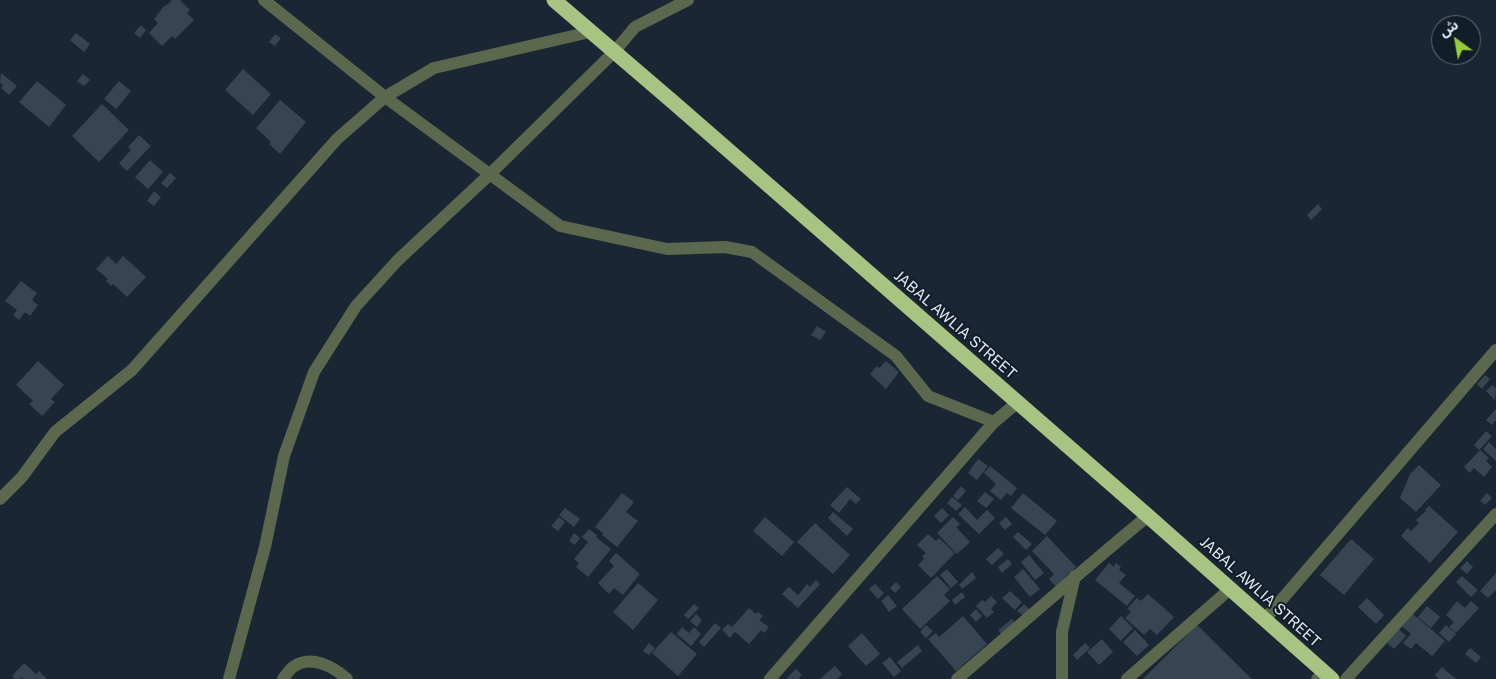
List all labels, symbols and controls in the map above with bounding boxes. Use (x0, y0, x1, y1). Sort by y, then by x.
north arrow (1431, 15, 1481, 65)
text: ش (1436, 16, 1461, 40)
street label: JABAL AWLIA STREET (890, 267, 1020, 383)
street label: JABAL AWLIA STREET (1196, 533, 1324, 651)

